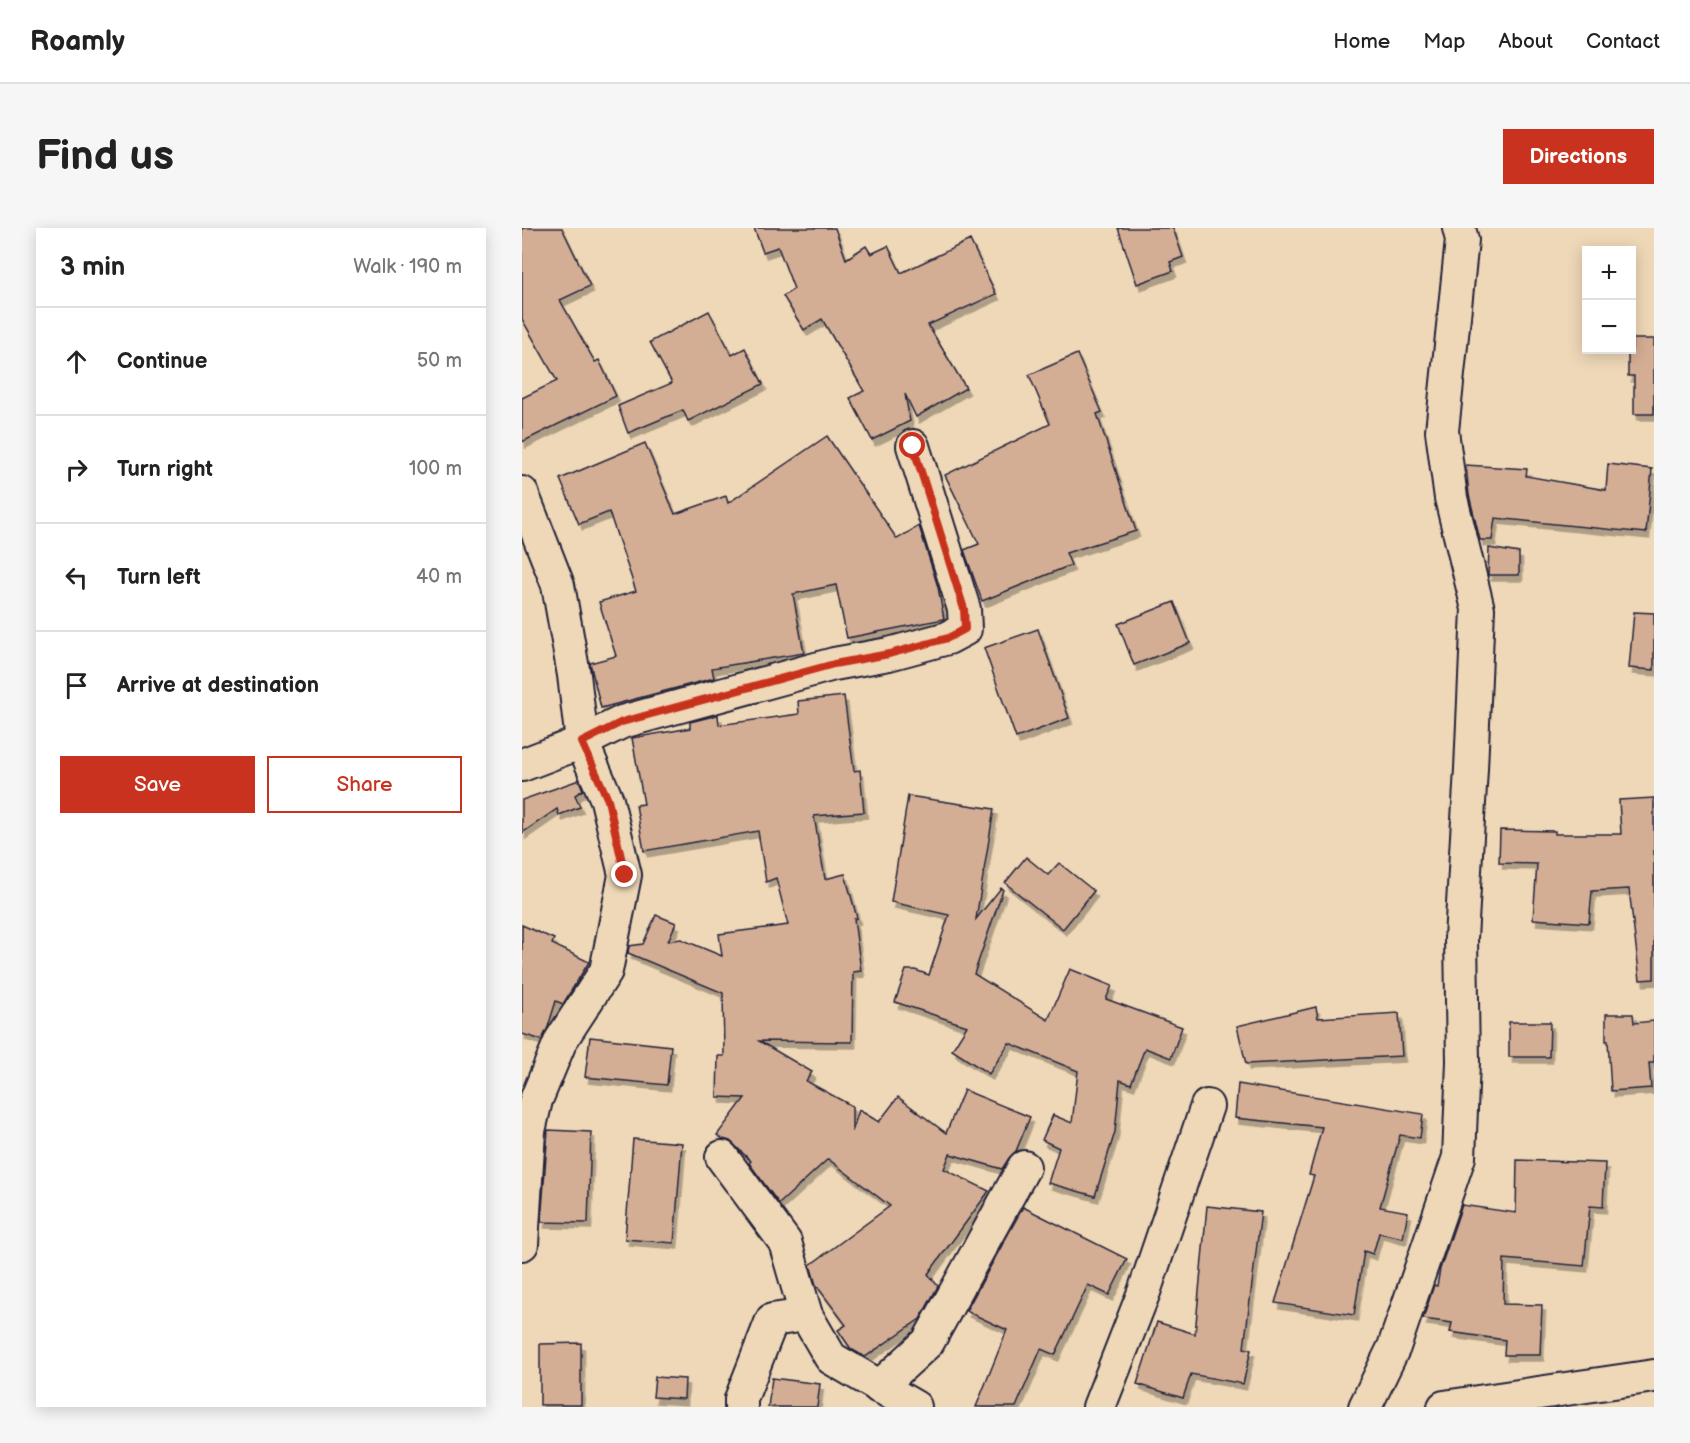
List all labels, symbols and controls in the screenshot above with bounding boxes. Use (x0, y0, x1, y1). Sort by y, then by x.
text: Roamly (30, 25, 125, 58)
text: Home (1333, 29, 1390, 54)
text: Map (1423, 29, 1465, 54)
text: About (1498, 29, 1553, 54)
text: Contact (1586, 29, 1660, 54)
button: Directions (1503, 129, 1654, 184)
text: Find us (36, 131, 174, 182)
map controls (1582, 246, 1636, 354)
button: + (1582, 246, 1636, 300)
text: 3 min (60, 252, 125, 283)
text: Walk · 190 m (353, 255, 462, 279)
button: − (1582, 300, 1636, 354)
icon: ahead (60, 345, 93, 378)
text: Continue (117, 348, 207, 375)
text: 50 m (417, 349, 462, 373)
route start (899, 432, 925, 458)
icon: right (60, 453, 93, 486)
text: Turn right (117, 456, 213, 483)
text: 100 m (409, 457, 462, 481)
icon: left (60, 561, 93, 594)
text: Turn left (117, 564, 201, 591)
text: 40 m (416, 565, 462, 589)
icon: arrive (60, 669, 93, 702)
text: Arrive at destination (117, 672, 319, 699)
button: Save (60, 756, 255, 813)
button: Share (267, 756, 462, 813)
route end (611, 861, 637, 887)

